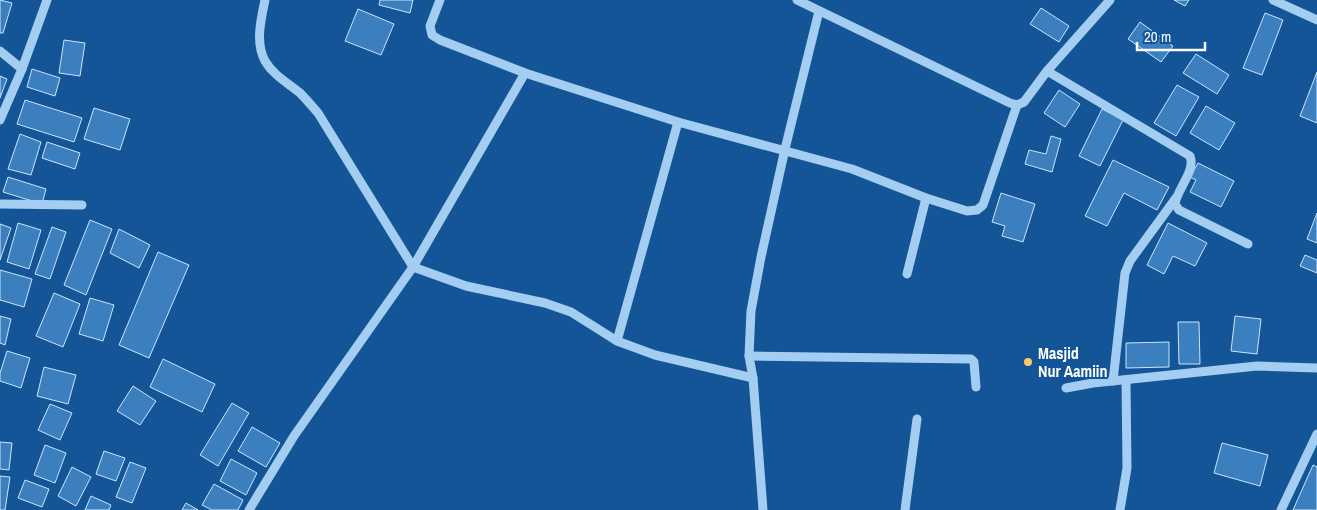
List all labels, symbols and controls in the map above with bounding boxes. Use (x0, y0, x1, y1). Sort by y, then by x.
scale bar (1137, 20, 1204, 52)
text: 20 m (1144, 26, 1171, 47)
place label: Masjid Nur Aamiin (1038, 342, 1108, 382)
marker: Masjid Nur Aamiin (1022, 356, 1034, 368)

